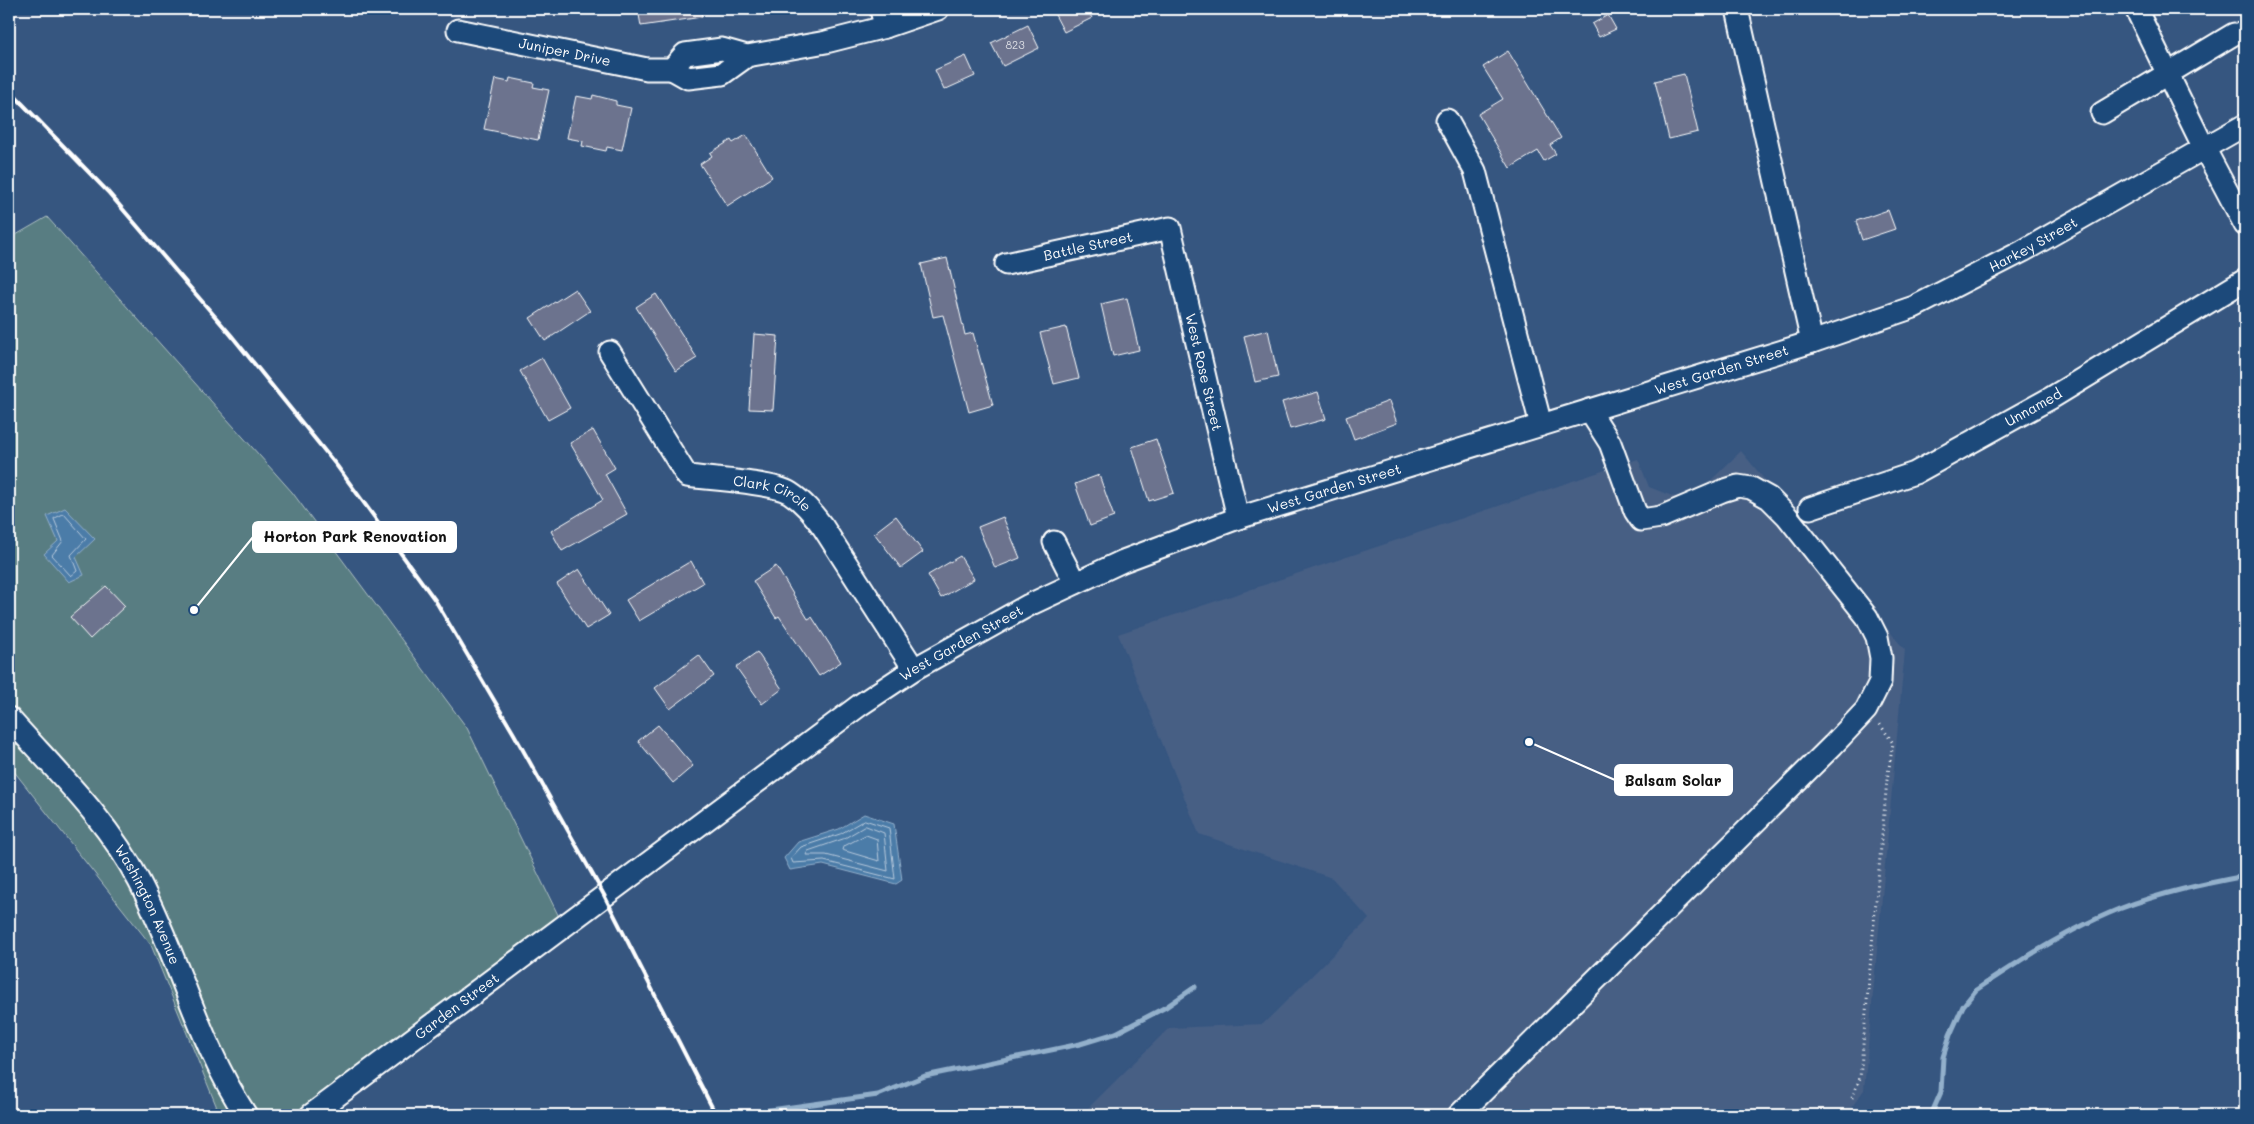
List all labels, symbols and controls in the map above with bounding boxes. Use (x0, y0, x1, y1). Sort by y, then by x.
street label: Juniper Drive (517, 33, 612, 70)
house number: 823 (1005, 37, 1025, 52)
street label: Harkey Street (1985, 212, 2081, 276)
street label: Battle Street (1041, 226, 1134, 265)
street label: West Rose Street (1181, 311, 1227, 433)
street label: West Garden Street (1652, 340, 1791, 399)
street label: Unnamed (2001, 384, 2065, 431)
street label: West Garden Street (1265, 459, 1403, 517)
street label: Clark Circle (732, 471, 816, 515)
callout: Horton Park Renovation (253, 522, 456, 552)
text: Horton Park Renovation (263, 526, 447, 546)
street label: West Garden Street (895, 600, 1026, 685)
callout: Balsam Solar (1615, 765, 1732, 795)
text: Balsam Solar (1624, 770, 1722, 790)
street label: Washington Avenue (111, 841, 185, 967)
street label: Garden Street (411, 968, 502, 1043)

